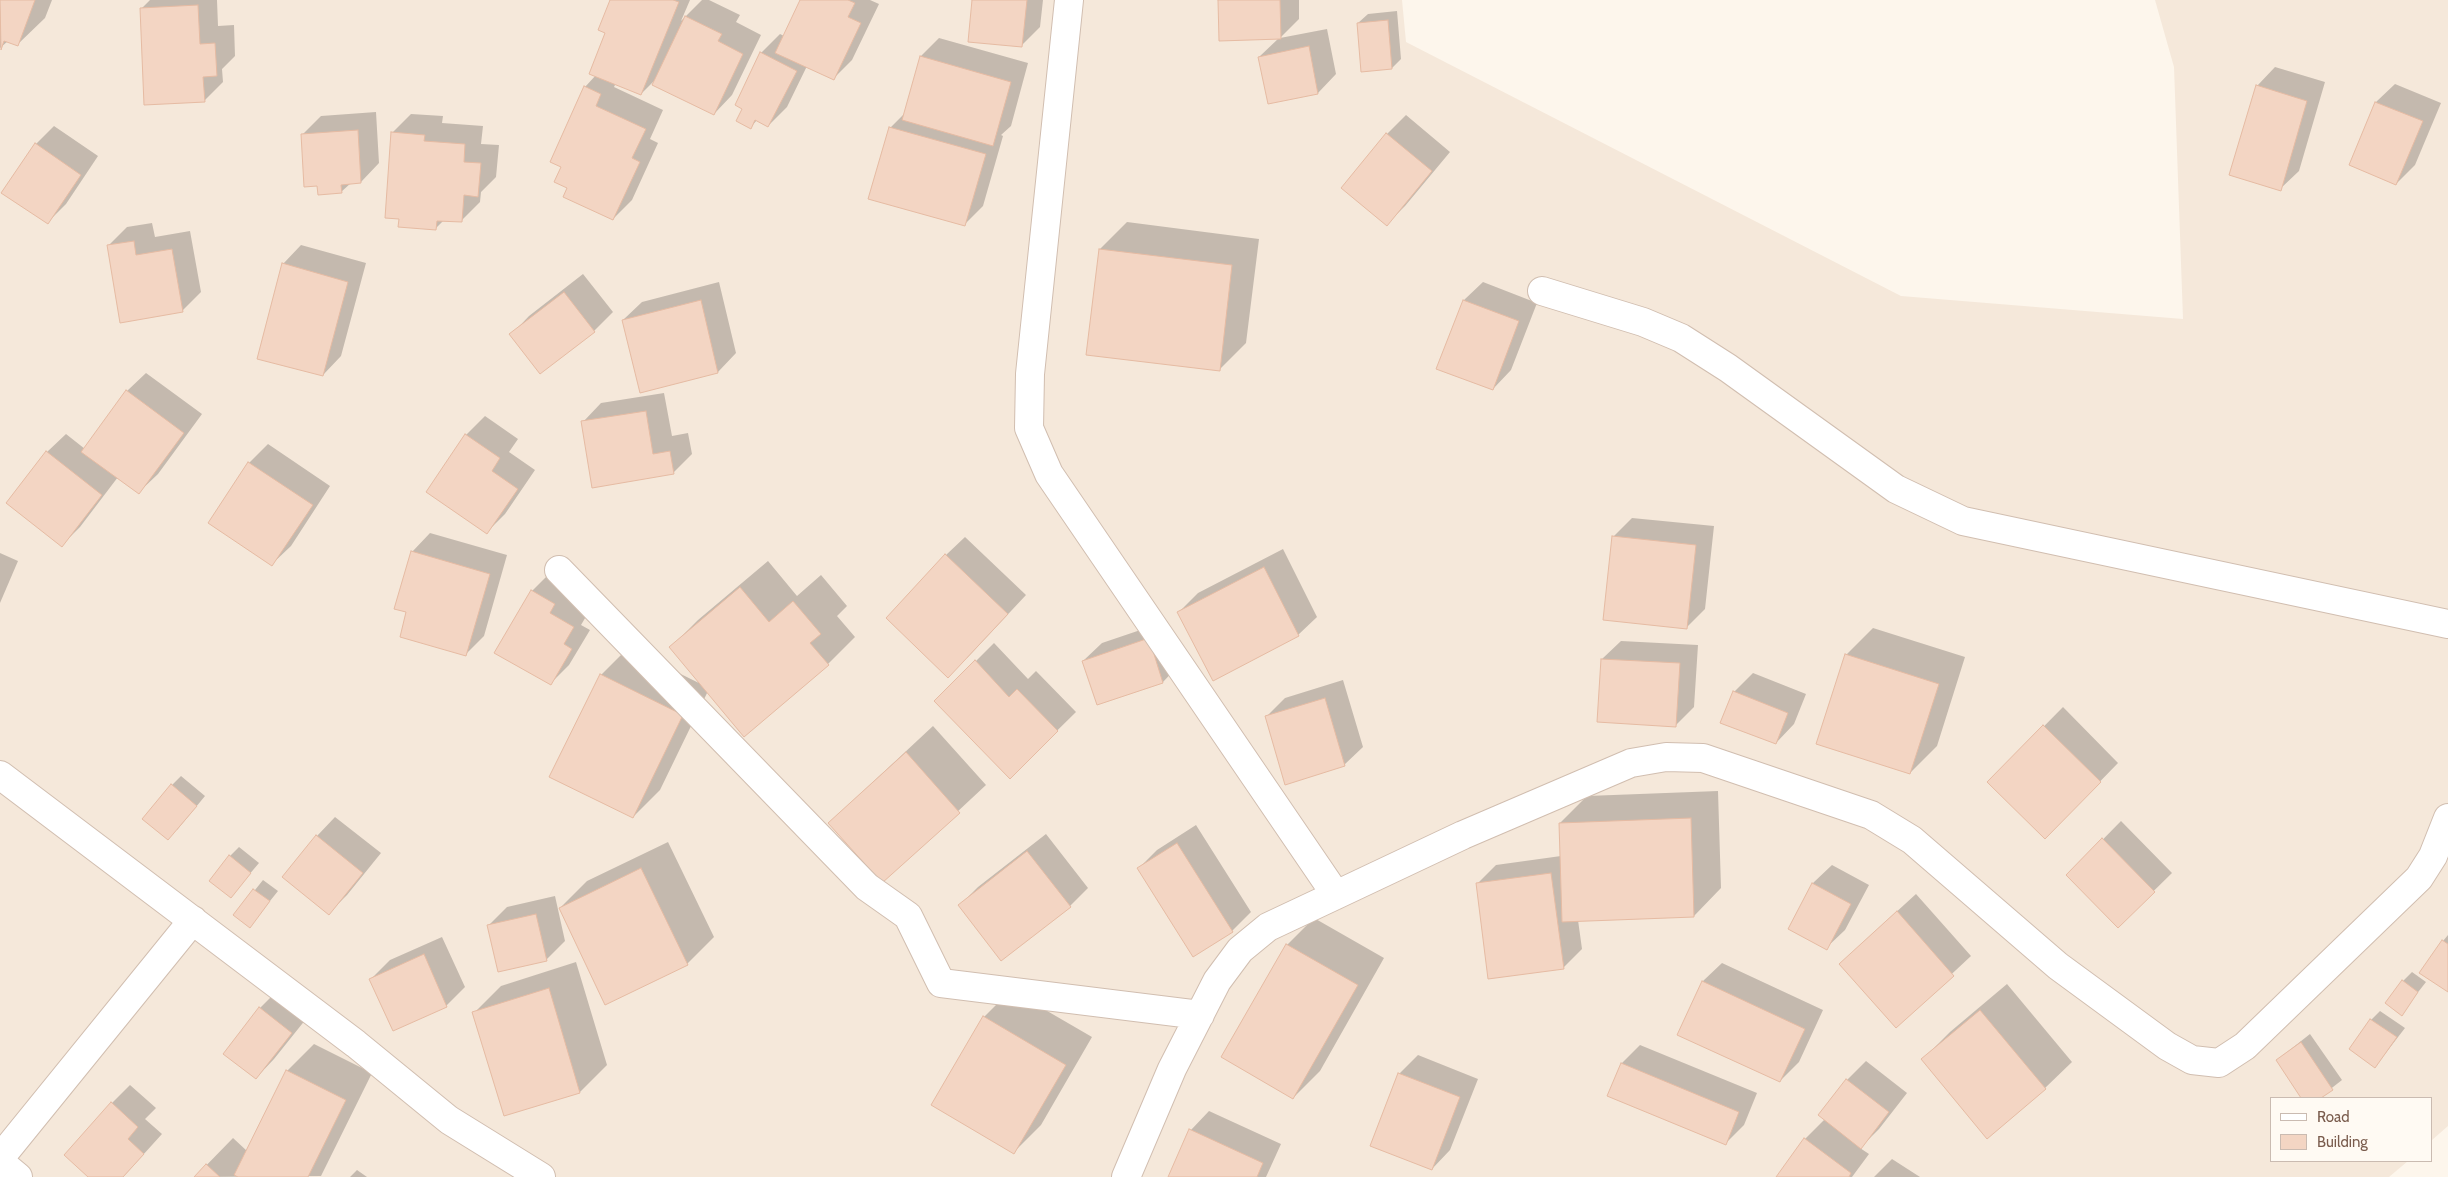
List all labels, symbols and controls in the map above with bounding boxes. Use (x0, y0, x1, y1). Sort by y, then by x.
legend (2270, 1097, 2433, 1162)
text: Road (2317, 1108, 2350, 1126)
text: Building (2317, 1133, 2368, 1151)

